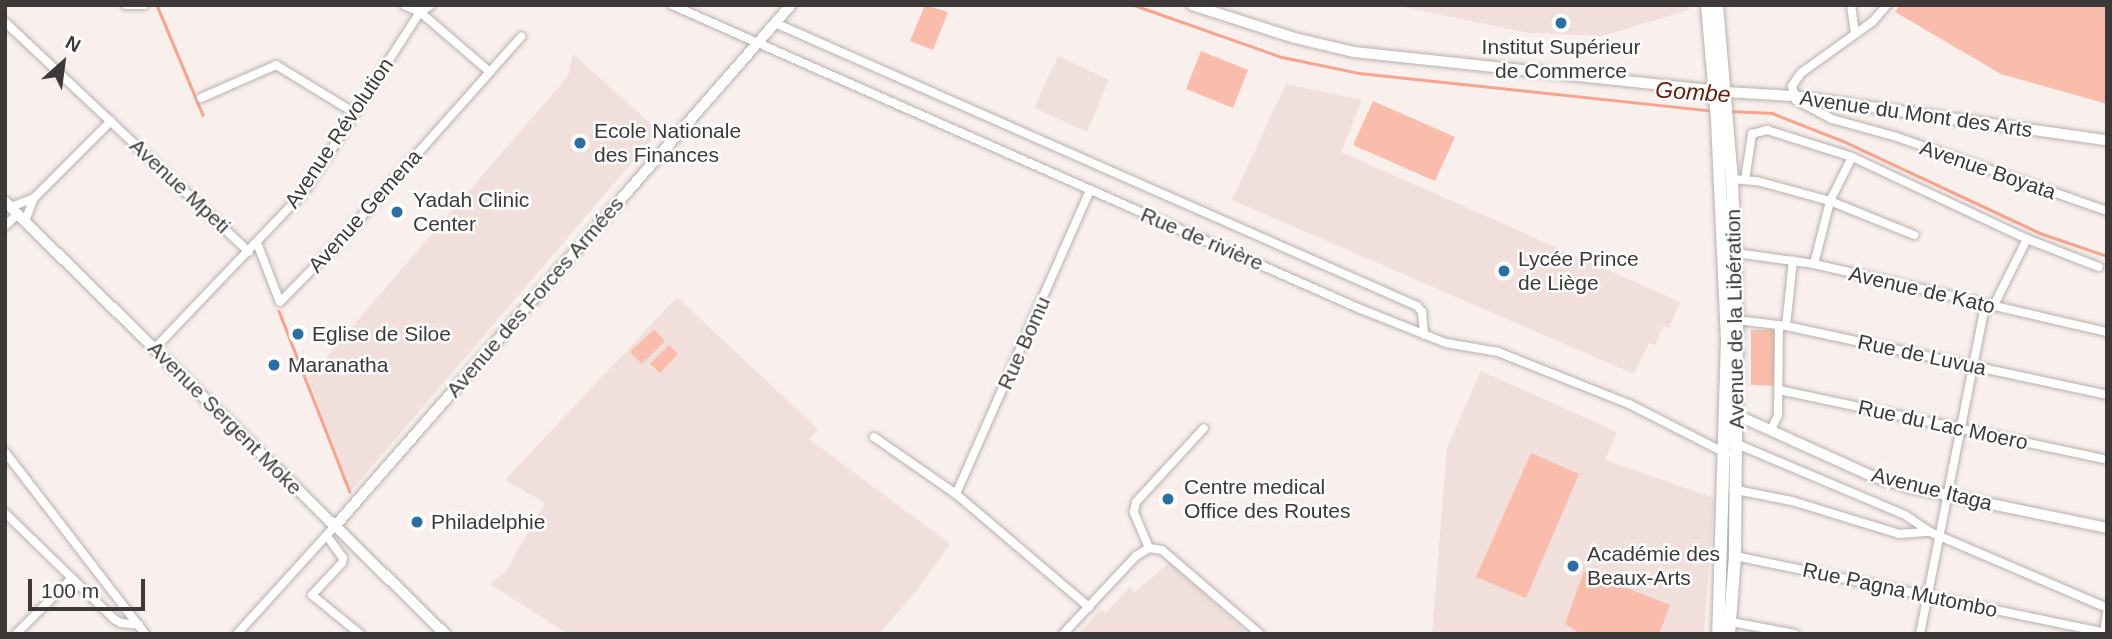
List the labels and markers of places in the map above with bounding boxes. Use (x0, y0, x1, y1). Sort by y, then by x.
marker: Institut Supérieur de Commerce (1553, 15, 1569, 31)
place label: Institut Supérieur de Commerce (1482, 34, 1640, 84)
place label: Ecole Nationale des Finances (594, 118, 741, 168)
marker: Ecole Nationale des Finances (572, 135, 588, 151)
place label: Yadah Clinic Center (413, 187, 529, 237)
marker: Yadah Clinic Center (387, 202, 407, 222)
place label: Lycée Prince de Liège (1518, 246, 1639, 296)
marker: Lycée Prince de Liège (1496, 263, 1512, 279)
place label: Eglise de Siloe (312, 321, 451, 347)
marker: Eglise de Siloe (290, 326, 306, 342)
place label: Maranatha (288, 352, 388, 378)
marker: Maranatha (266, 357, 282, 373)
place label: Centre medical Office des Routes (1184, 474, 1351, 524)
marker: Centre medical Office des Routes (1158, 489, 1178, 509)
place label: Philadelphie (431, 509, 545, 535)
marker: Philadelphie (409, 514, 425, 530)
place label: Académie des Beaux-Arts (1587, 541, 1720, 591)
marker: Académie des Beaux-Arts (1565, 558, 1581, 574)

